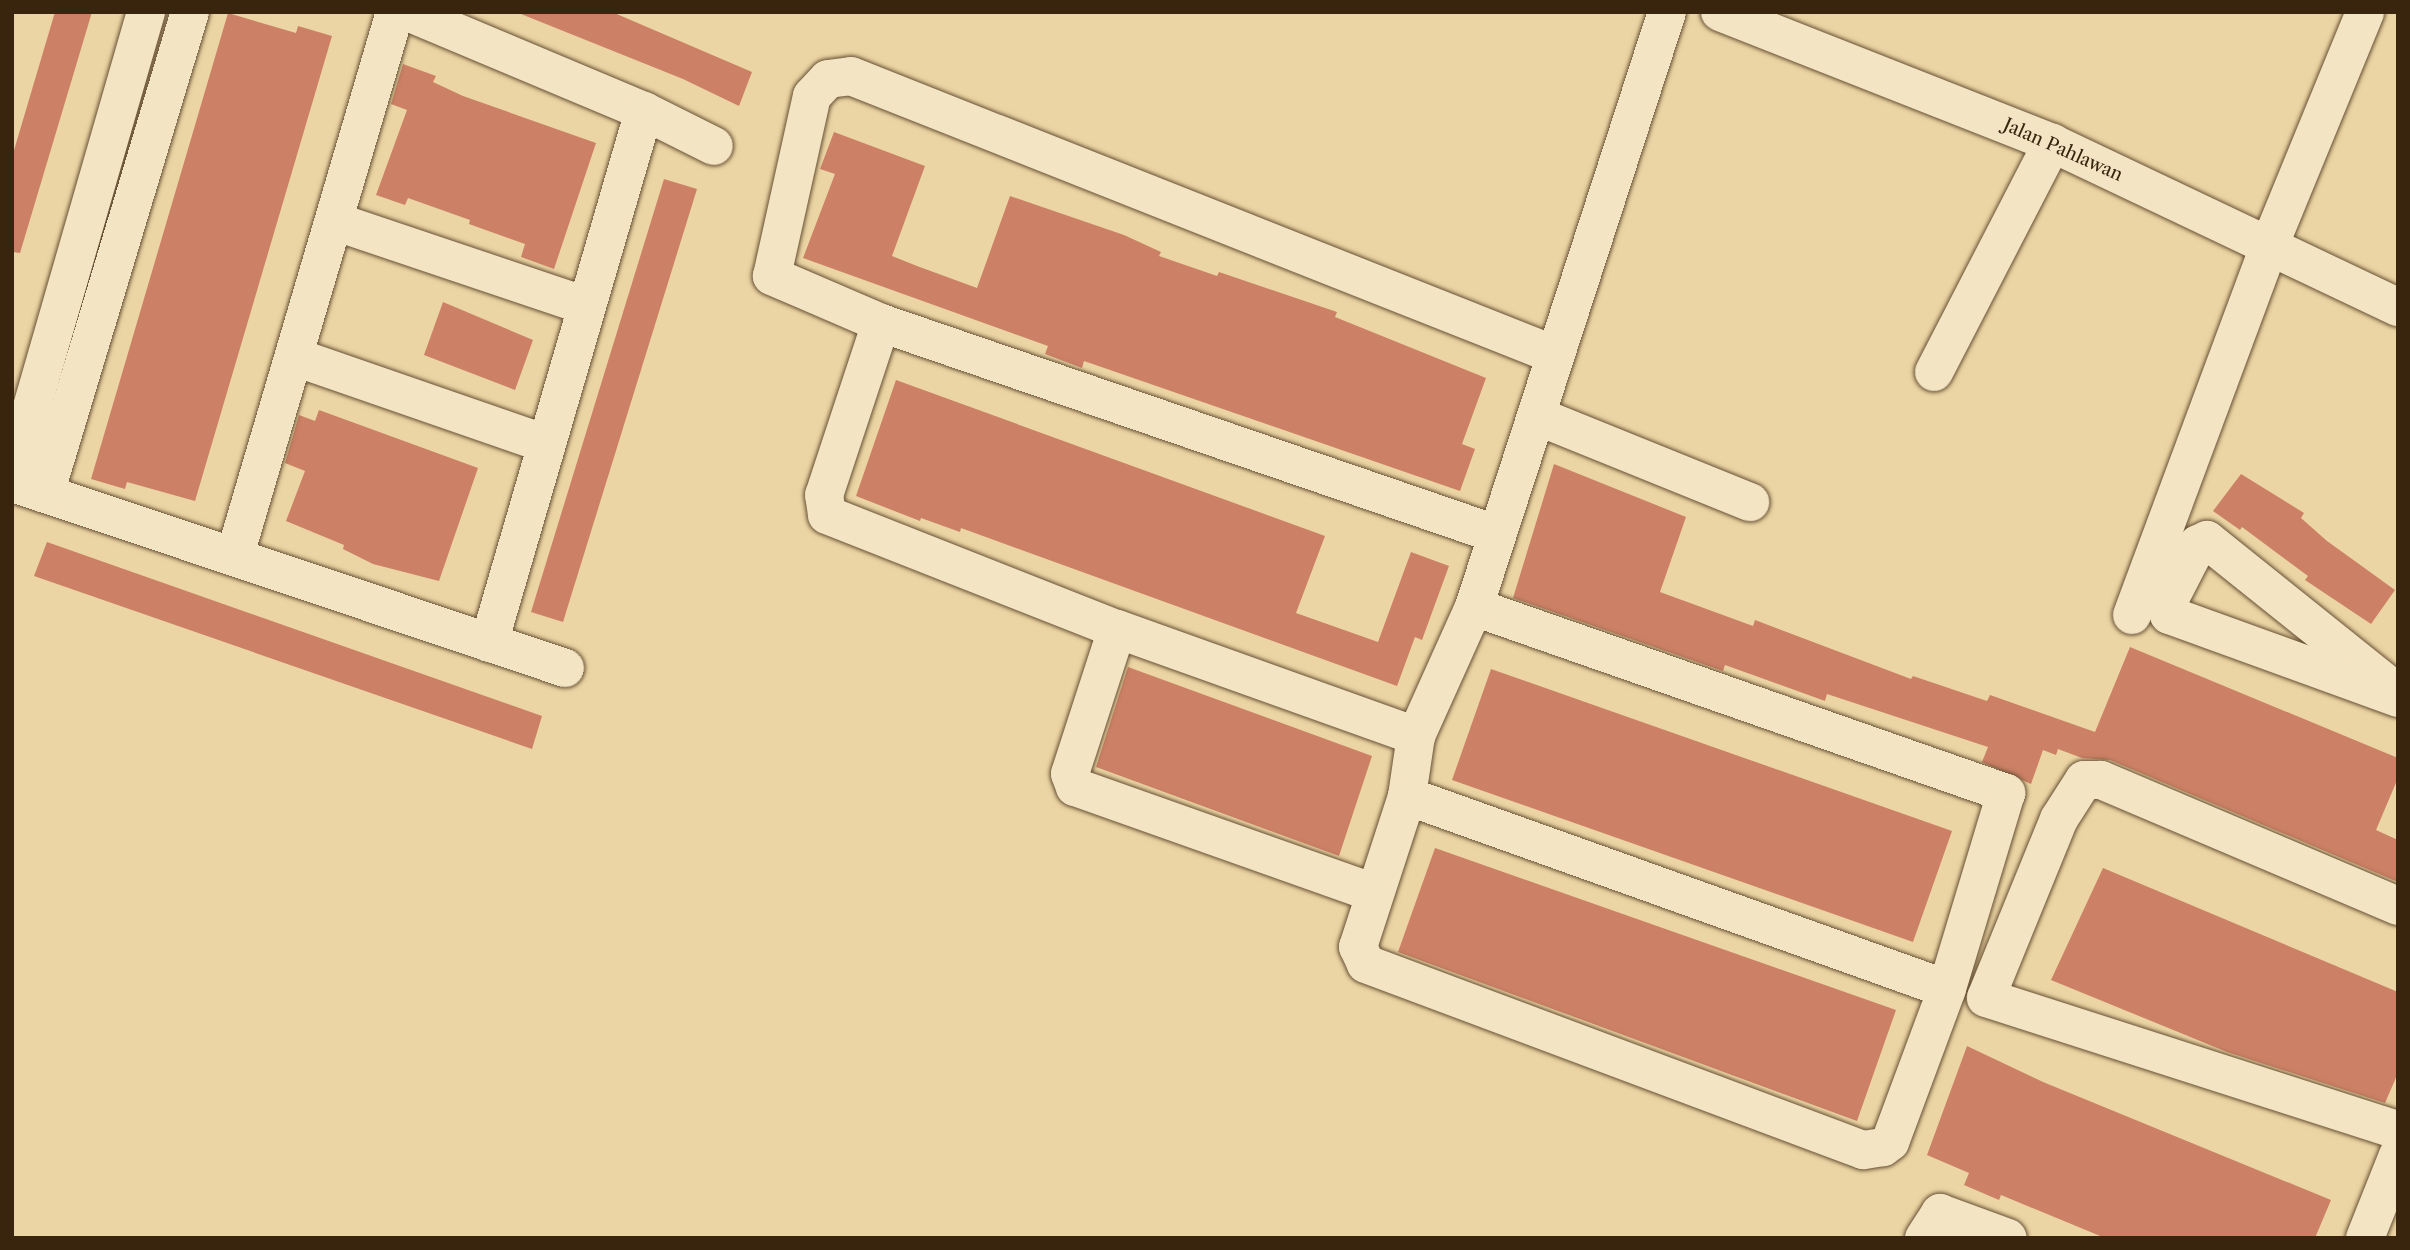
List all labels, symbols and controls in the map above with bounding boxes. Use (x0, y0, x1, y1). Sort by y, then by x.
street label: Jalan Pahlawan (2000, 114, 2126, 186)

